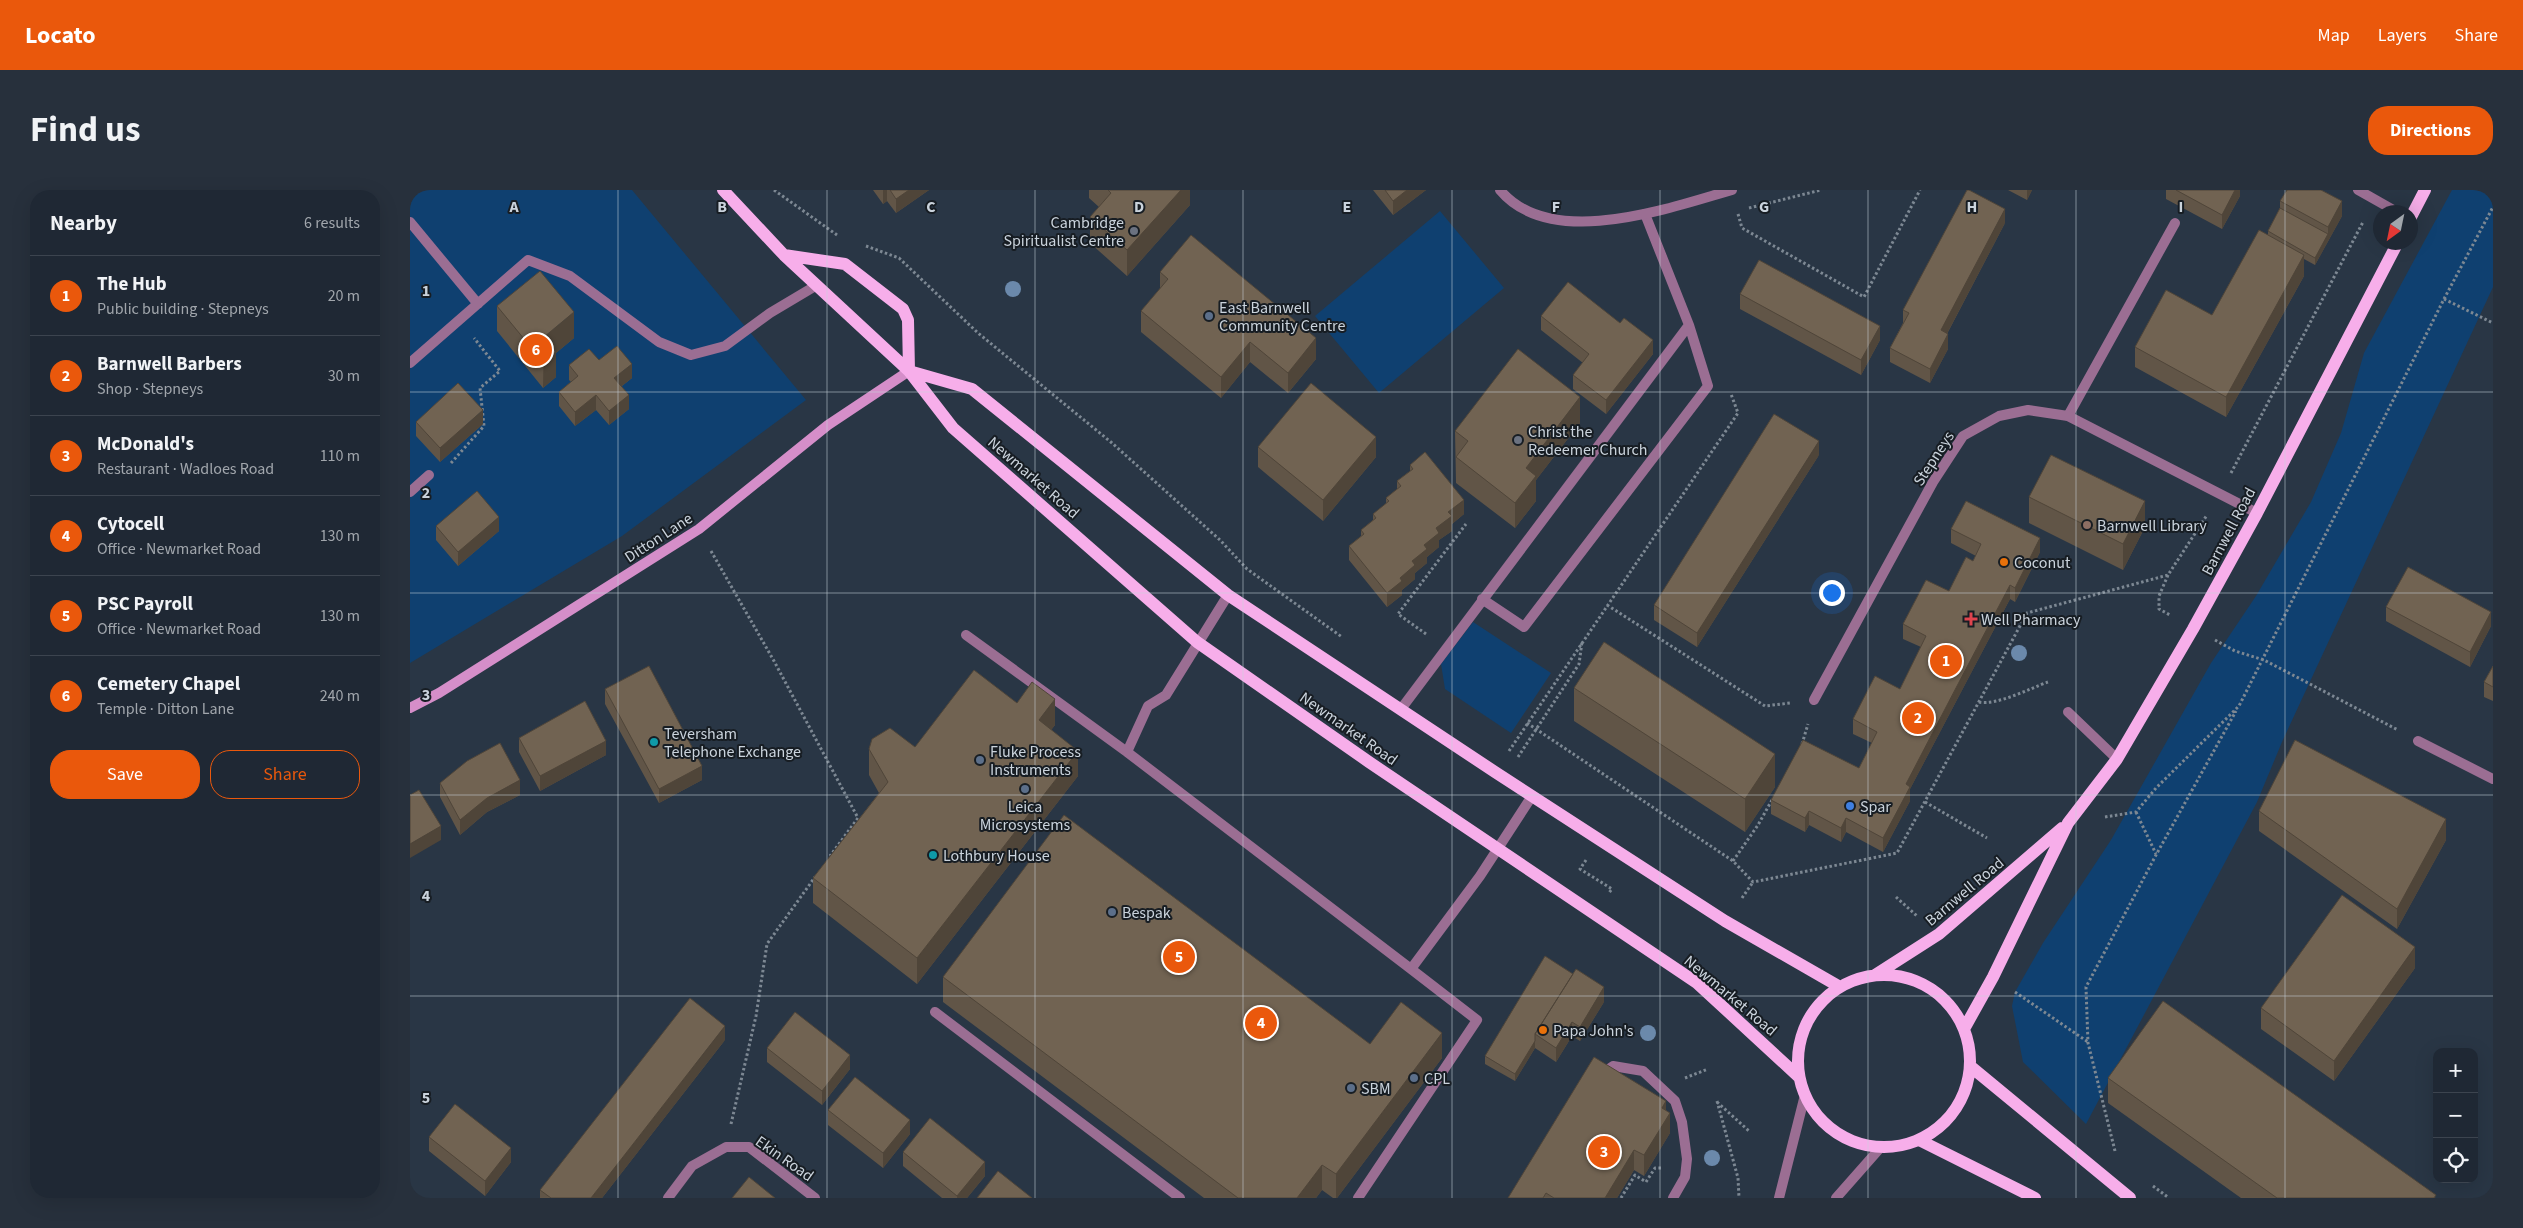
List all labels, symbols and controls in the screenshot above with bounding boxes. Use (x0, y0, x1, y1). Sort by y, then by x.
text: Locato (25, 18, 96, 53)
text: Map (2318, 23, 2350, 48)
text: Layers (2378, 23, 2427, 48)
text: Share (2455, 23, 2498, 48)
text: Find us (30, 105, 140, 155)
button: Directions (2368, 106, 2493, 155)
text: A (508, 196, 519, 218)
text: B (717, 196, 727, 218)
text: C (926, 196, 936, 218)
text: D (1134, 196, 1144, 218)
text: E (1343, 196, 1351, 218)
text: F (1552, 196, 1560, 218)
text: G (1759, 196, 1769, 218)
text: H (1967, 196, 1977, 218)
text: I (2179, 196, 2183, 218)
north arrow (2373, 205, 2418, 250)
text: Nearby (50, 208, 117, 238)
text: 6 results (304, 212, 360, 234)
place label: Cambridge Spiritualist Centre (1003, 212, 1124, 252)
marker: Cambridge Spiritualist Centre (1128, 225, 1140, 237)
text: The Hub (97, 271, 167, 298)
text: 1 (422, 280, 430, 302)
text: 1 (62, 285, 70, 307)
text: 20 m (328, 285, 360, 307)
place label: East Barnwell Community Centre (1219, 297, 1345, 337)
text: Public building · Stepneys (97, 298, 269, 320)
marker: East Barnwell Community Centre (1203, 310, 1215, 322)
pin: 6 (520, 331, 552, 369)
text: Barnwell Barbers (97, 351, 242, 378)
text: 2 (62, 365, 70, 387)
text: 30 m (328, 365, 360, 387)
text: Shop · Stepneys (97, 378, 203, 400)
place label: Christ the Redeemer Church (1528, 421, 1648, 461)
street label: Stepneys (1908, 427, 1960, 490)
text: McDonald's (97, 431, 194, 458)
street label: Newmarket Road (983, 432, 1084, 524)
marker: Christ the Redeemer Church (1512, 434, 1524, 446)
text: 3 (62, 445, 70, 467)
text: 110 m (320, 445, 360, 467)
text: Restaurant · Wadloes Road (97, 458, 274, 480)
text: 2 (422, 482, 430, 504)
street label: Barnwell Road (2196, 484, 2261, 579)
street label: Ditton Lane (620, 508, 697, 568)
text: Cytocell (97, 511, 164, 538)
place label: Barnwell Library (2097, 515, 2207, 537)
marker: Barnwell Library (2081, 519, 2093, 531)
text: 4 (62, 525, 70, 547)
text: 130 m (320, 525, 360, 547)
text: Office · Newmarket Road (97, 538, 261, 560)
place label: Coconut (2014, 552, 2071, 574)
marker: Coconut (1998, 556, 2010, 568)
your location (1819, 580, 1845, 606)
text: PSC Payroll (97, 591, 193, 618)
text: 5 (62, 605, 70, 627)
text: 130 m (320, 605, 360, 627)
place label: Well Pharmacy (1981, 609, 2081, 631)
marker: Well Pharmacy (1965, 613, 1977, 625)
text: Office · Newmarket Road (97, 618, 261, 640)
pin: 1 (1930, 642, 1962, 680)
text: Cemetery Chapel (97, 671, 240, 698)
text: 3 (422, 684, 430, 706)
text: 6 (62, 685, 70, 707)
text: 240 m (320, 685, 360, 707)
street label: Newmarket Road (1295, 687, 1402, 771)
text: Temple · Ditton Lane (97, 698, 234, 720)
pin: 2 (1902, 699, 1934, 737)
place label: Teversham Telephone Exchange (664, 723, 801, 763)
marker: Teversham Telephone Exchange (648, 736, 660, 748)
place label: Fluke Process Instruments (990, 741, 1081, 781)
button: Save (50, 750, 200, 799)
button: Share (210, 750, 360, 799)
marker: Fluke Process Instruments (974, 754, 986, 766)
marker: Leica Microsystems (1019, 783, 1031, 795)
place label: Leica Microsystems (980, 796, 1071, 836)
place label: Spar (1860, 796, 1891, 818)
marker: Spar (1844, 800, 1856, 812)
place label: Lothbury House (943, 845, 1050, 867)
marker: Lothbury House (927, 849, 939, 861)
street label: Barnwell Road (1920, 852, 2009, 931)
text: 4 (422, 885, 431, 907)
place label: Bespak (1122, 902, 1171, 924)
marker: Bespak (1106, 906, 1118, 918)
pin: 5 (1163, 938, 1195, 976)
street label: Newmarket Road (1679, 950, 1782, 1041)
pin: 4 (1245, 1004, 1277, 1042)
place label: Papa John's (1553, 1020, 1634, 1042)
marker: Papa John's (1537, 1024, 1549, 1036)
map controls (2433, 1048, 2478, 1183)
button: + (2433, 1048, 2478, 1093)
place label: CPL (1424, 1068, 1450, 1090)
marker: CPL (1408, 1072, 1420, 1084)
place label: SBM (1361, 1078, 1391, 1100)
marker: SBM (1345, 1082, 1357, 1094)
text: 5 (422, 1087, 430, 1109)
button: − (2433, 1093, 2478, 1138)
street label: Ekin Road (751, 1131, 818, 1187)
pin: 3 (1588, 1133, 1620, 1171)
button: locate (2433, 1138, 2478, 1183)

